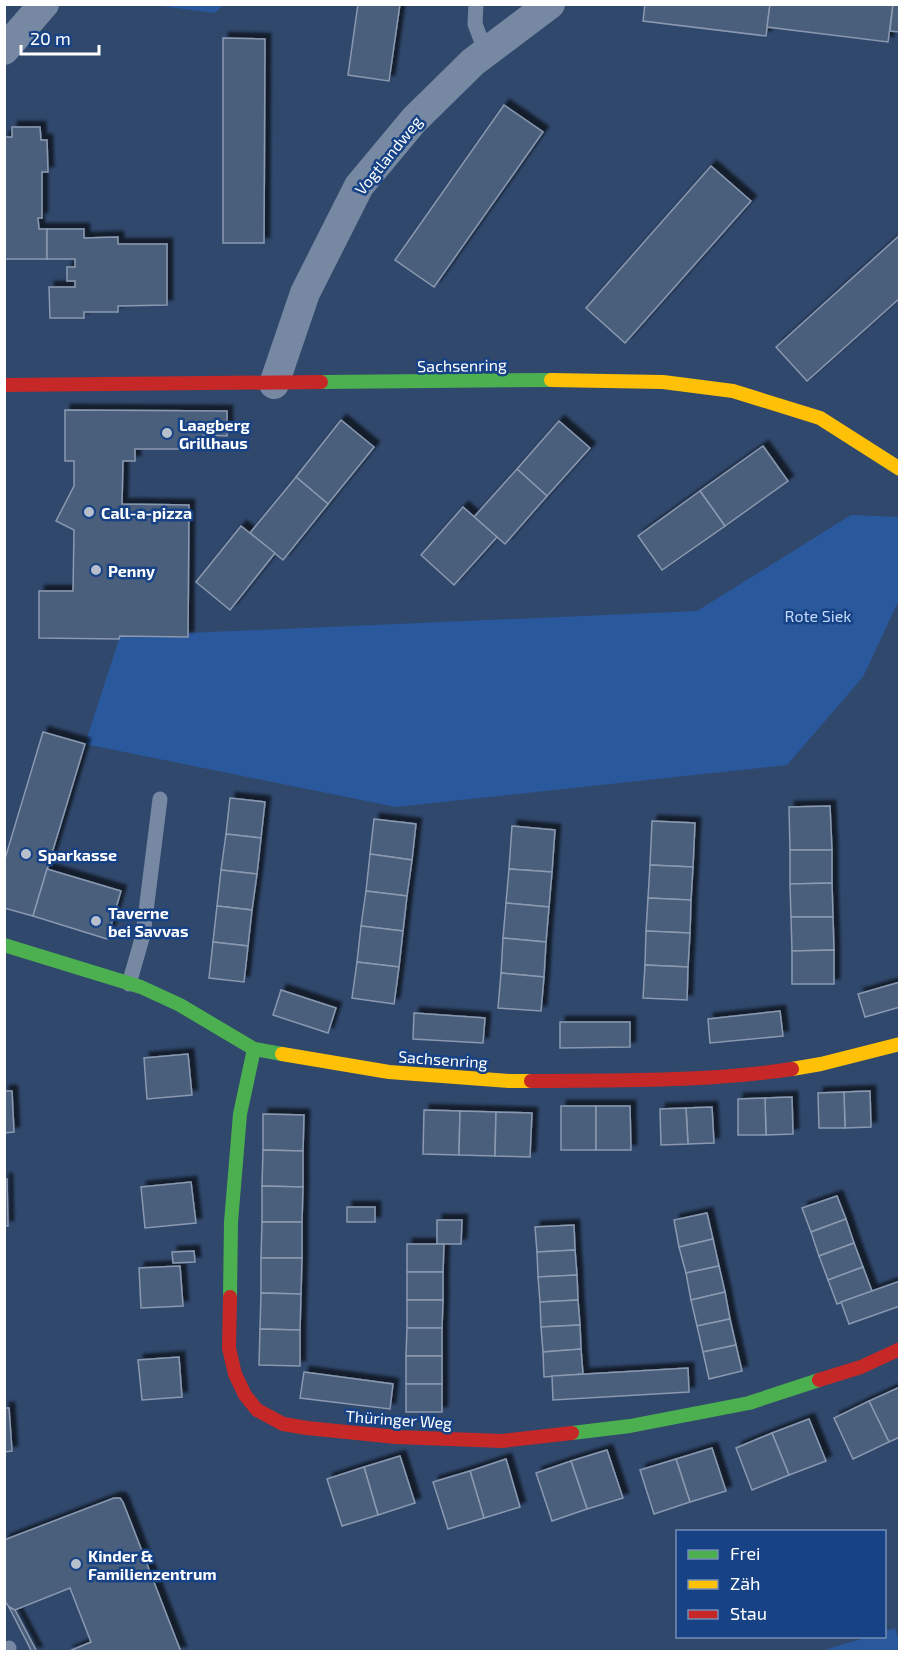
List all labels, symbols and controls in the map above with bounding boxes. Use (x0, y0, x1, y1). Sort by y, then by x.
scale bar (21, 18, 99, 56)
text: 20 m (30, 27, 71, 49)
street label: Vogtlandweg (350, 112, 426, 198)
street label: Sachsenring (417, 355, 507, 375)
place label: Laagberg Grillhaus (179, 415, 250, 452)
marker: Laagberg Grillhaus (160, 426, 174, 440)
place label: Call-a-pizza (101, 503, 192, 522)
marker: Call-a-pizza (82, 505, 96, 519)
place label: Penny (108, 561, 155, 581)
marker: Penny (89, 563, 103, 577)
park label: Rote Siek (785, 606, 851, 625)
place label: Sparkasse (38, 845, 117, 864)
marker: Sparkasse (19, 847, 33, 861)
place label: Taverne bei Savvas (108, 903, 188, 940)
marker: Taverne bei Savvas (89, 914, 103, 928)
street label: Sachsenring (398, 1046, 488, 1072)
street label: Thüringer Weg (345, 1406, 453, 1432)
legend (676, 1530, 886, 1638)
text: Frei (730, 1542, 761, 1564)
place label: Kinder & Familienzentrum (88, 1546, 217, 1583)
marker: Kinder & Familienzentrum (69, 1557, 83, 1571)
text: Zäh (730, 1572, 761, 1594)
text: Stau (730, 1602, 767, 1624)

